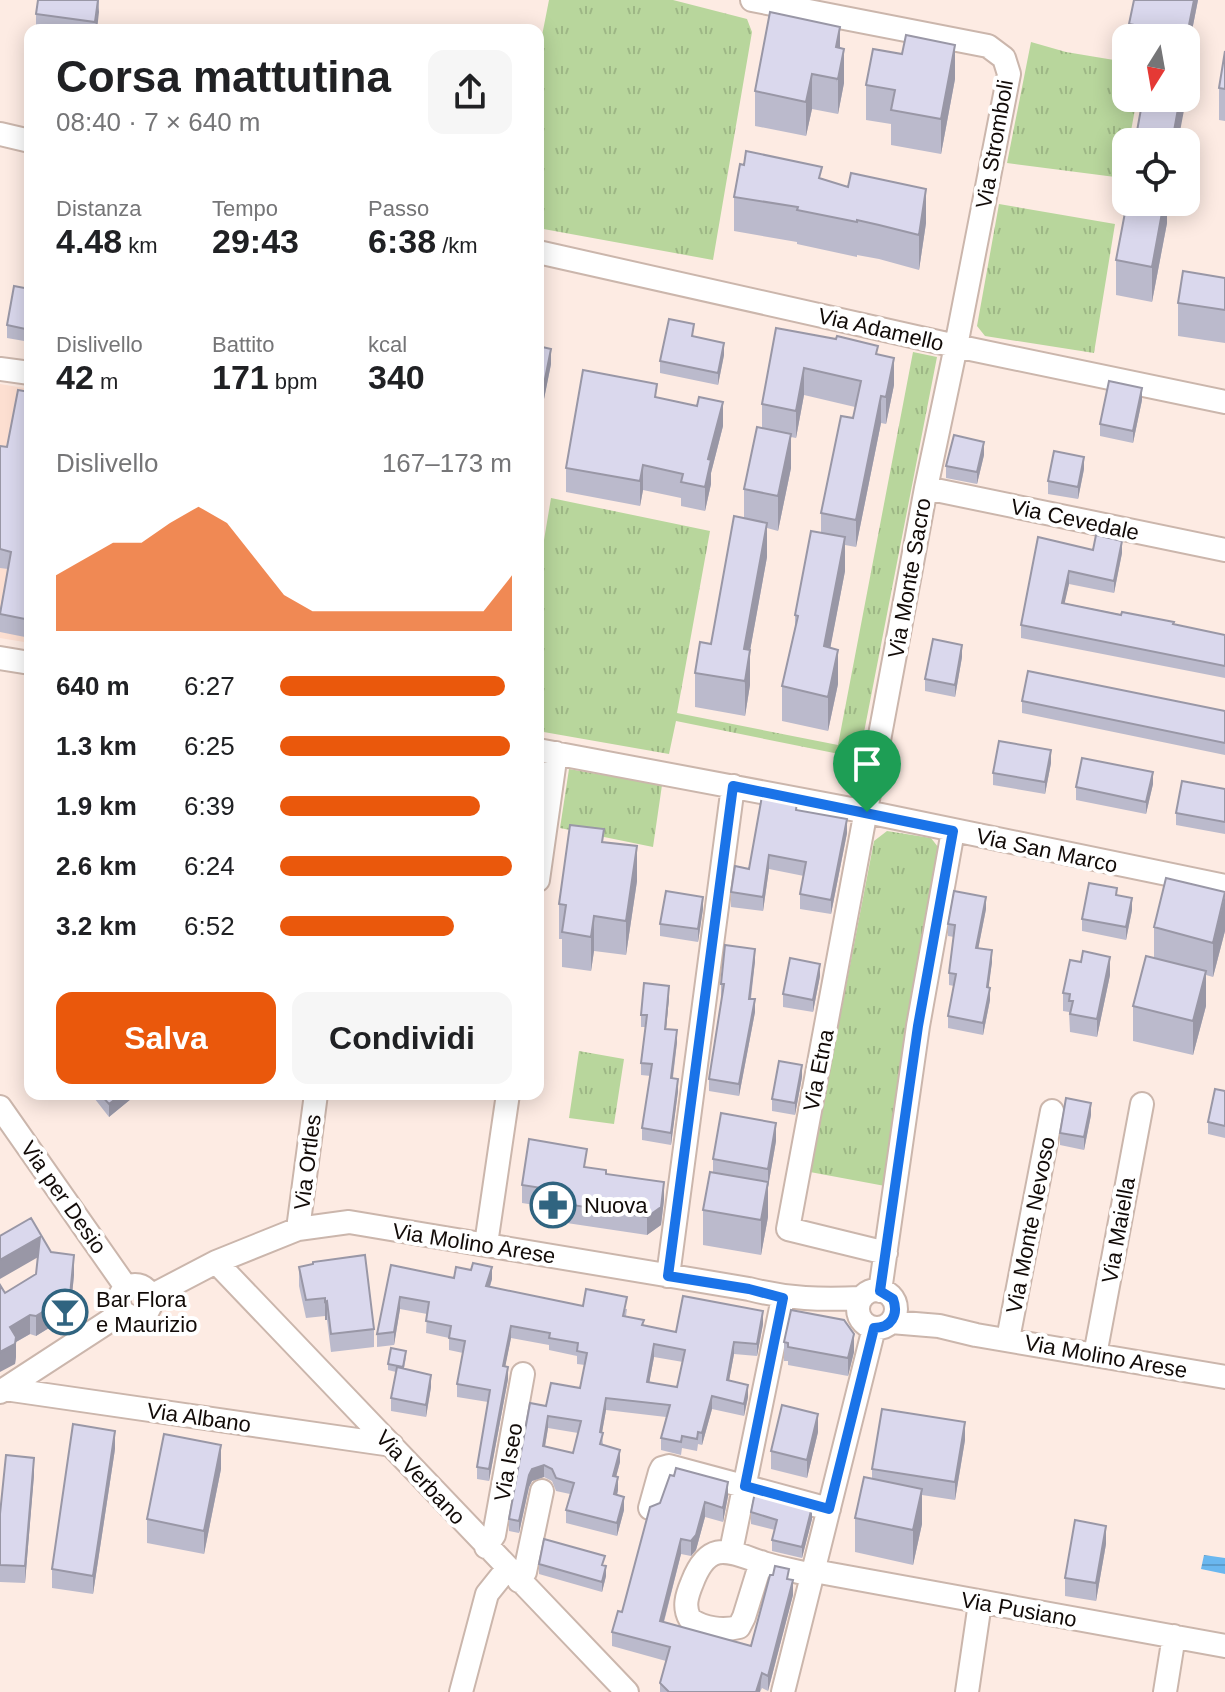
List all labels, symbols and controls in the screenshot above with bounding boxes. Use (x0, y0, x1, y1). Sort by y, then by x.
north arrow (1112, 24, 1200, 112)
map controls (1112, 24, 1200, 216)
button: share (428, 50, 512, 134)
text: Corsa mattutina (56, 52, 391, 101)
street label: Via Stromboli (971, 78, 1018, 210)
text: 08:40 · 7 × 640 m (56, 107, 261, 137)
button: locate (1112, 128, 1200, 216)
text: Distanza (56, 196, 142, 221)
text: Tempo (212, 196, 278, 221)
text: Passo (368, 196, 429, 221)
text: 4.48 (56, 222, 122, 260)
text: 29:43 (212, 222, 299, 260)
text: 6:38 (368, 222, 436, 260)
text: km (122, 233, 158, 258)
text: /km (436, 233, 478, 258)
street label: Via Adamello (816, 303, 946, 356)
text: Dislivello (56, 332, 143, 357)
text: Battito (212, 332, 274, 357)
text: kcal (368, 332, 407, 357)
text: 42 (56, 358, 94, 396)
text: 171 (212, 358, 269, 396)
text: 340 (368, 358, 425, 396)
text: m (94, 369, 118, 394)
text: bpm (269, 369, 318, 394)
text: Dislivello (56, 448, 159, 478)
text: 167–173 m (382, 448, 512, 478)
street label: Via Cevedale (1008, 494, 1141, 545)
street label: Via Monte Sacro (883, 496, 936, 660)
text: 640 m (56, 671, 130, 701)
text: 6:27 (184, 671, 235, 701)
pin (833, 730, 901, 812)
text: 1.3 km (56, 731, 137, 761)
text: 6:25 (184, 731, 235, 761)
icon: arrive (845, 742, 889, 786)
text: 1.9 km (56, 791, 137, 821)
text: 6:39 (184, 791, 235, 821)
street label: Via San Marco (974, 823, 1120, 878)
text: 2.6 km (56, 851, 137, 881)
text: 6:24 (184, 851, 235, 881)
text: 3.2 km (56, 911, 137, 941)
text: 6:52 (184, 911, 235, 941)
button: Salva (56, 992, 276, 1084)
button: Condividi (292, 992, 512, 1084)
street label: Via Etna (798, 1026, 839, 1113)
street label: Via Ortles (289, 1113, 326, 1211)
street label: Via Monte Nevoso (1001, 1135, 1060, 1316)
street label: Via per Desio (16, 1136, 112, 1258)
street label: Via Maiella (1097, 1174, 1140, 1285)
pharmacy icon: Nuova (529, 1181, 577, 1229)
place label: Nuova (584, 1193, 648, 1218)
street label: Via Molino Arese (391, 1218, 557, 1269)
place label: Bar Flora e Maurizio (96, 1287, 197, 1337)
bar icon: Bar Flora e Maurizio (41, 1288, 89, 1336)
street label: Via Molino Arese (1023, 1330, 1189, 1383)
street label: Via Albano (145, 1398, 253, 1437)
street label: Via Iseo (489, 1421, 528, 1503)
street label: Via Verbano (371, 1425, 471, 1530)
street label: Via Pusiano (959, 1587, 1079, 1632)

